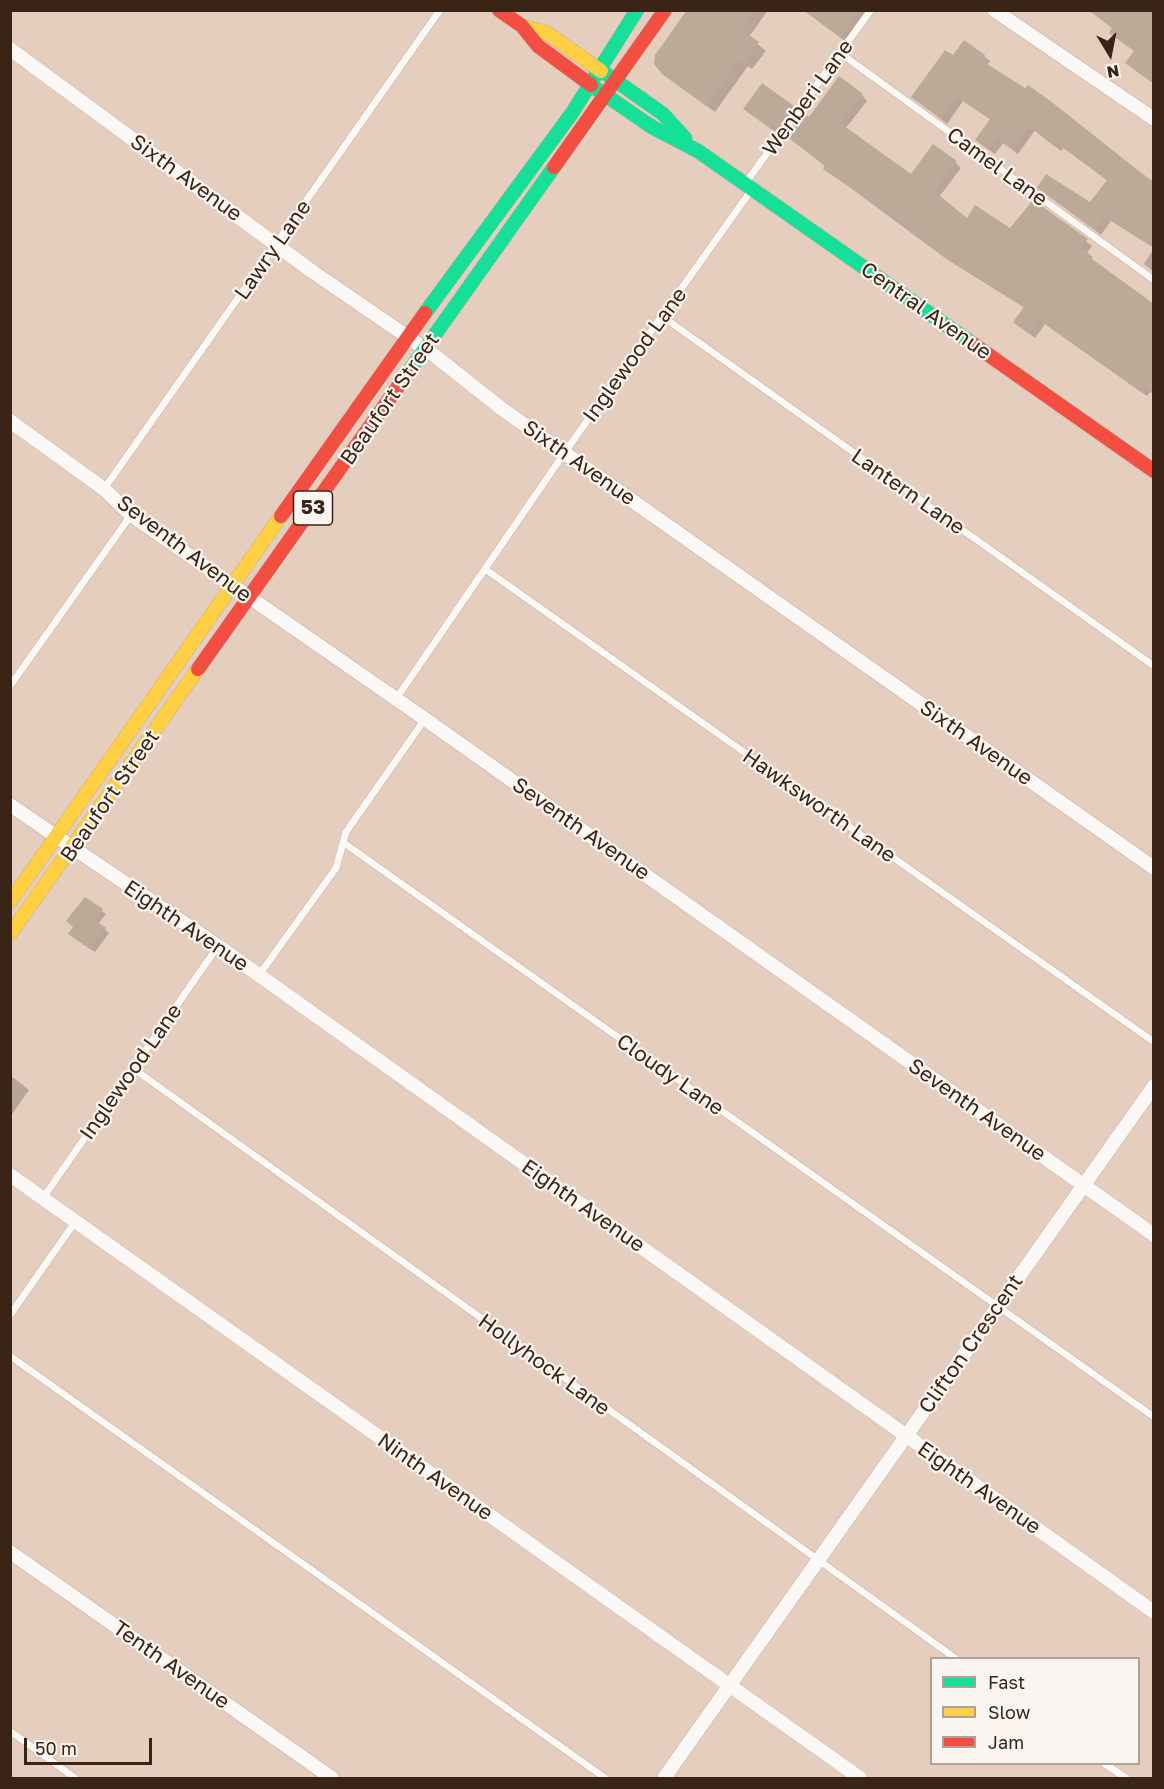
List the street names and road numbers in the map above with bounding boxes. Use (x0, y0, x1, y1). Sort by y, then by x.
street label: Wenberi Lane (757, 35, 859, 161)
street label: Camel Lane (942, 122, 1052, 212)
street label: Sixth Avenue (125, 129, 247, 227)
street label: Lawry Lane (229, 195, 317, 305)
street label: Central Avenue (856, 257, 996, 365)
street label: Inglewood Lane (578, 283, 692, 427)
street label: Beaufort Street (335, 328, 445, 470)
street label: Sixth Avenue (518, 415, 640, 511)
street label: Lantern Lane (846, 444, 970, 540)
street label: Seventh Avenue (112, 490, 256, 608)
road number: 53 (294, 491, 332, 525)
street label: Sixth Avenue (915, 695, 1037, 791)
street label: Beaufort Street (55, 725, 165, 867)
street label: Hawksworth Lane (738, 744, 900, 868)
street label: Seventh Avenue (507, 772, 655, 886)
street label: Eighth Avenue (119, 875, 253, 977)
street label: Inglewood Lane (75, 999, 187, 1145)
street label: Cloudy Lane (612, 1029, 728, 1121)
street label: Seventh Avenue (903, 1053, 1051, 1167)
street label: Eighth Avenue (516, 1154, 650, 1258)
street label: Clifton Crescent (914, 1270, 1028, 1418)
street label: Hollyhock Lane (473, 1309, 615, 1421)
street label: Ninth Avenue (372, 1428, 498, 1526)
street label: Eighth Avenue (912, 1436, 1046, 1540)
street label: Tenth Avenue (108, 1615, 234, 1715)

